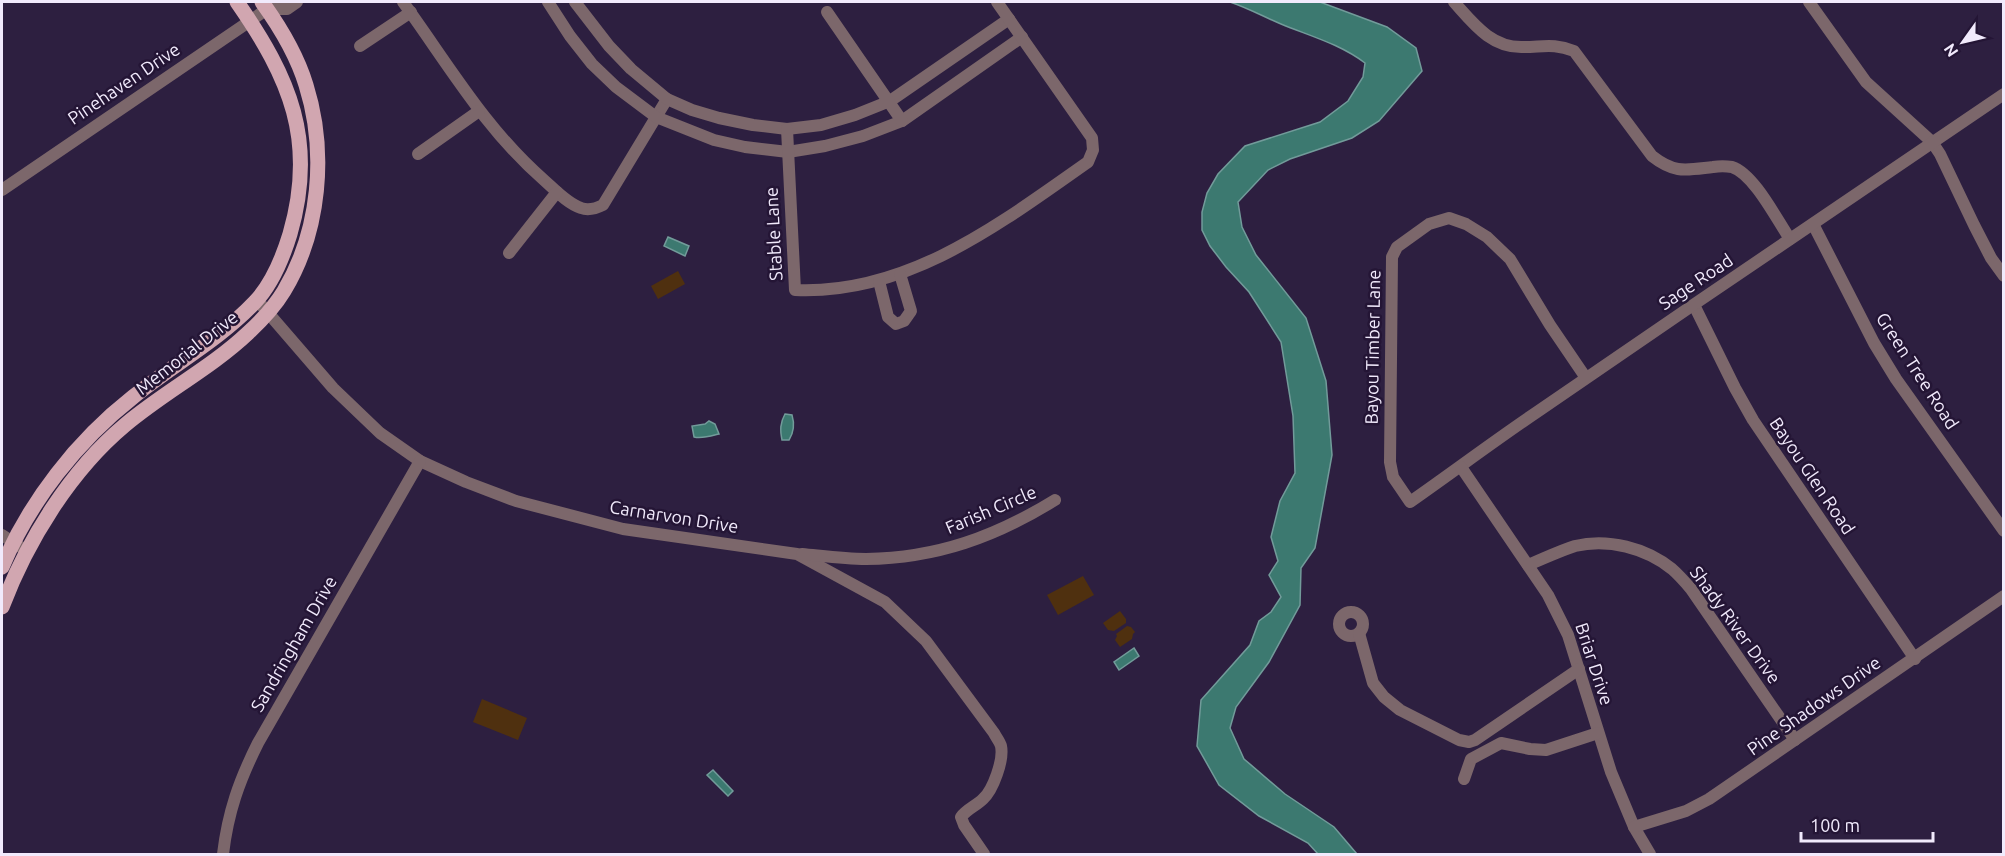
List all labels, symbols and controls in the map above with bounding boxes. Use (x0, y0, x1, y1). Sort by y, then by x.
north arrow (1933, 12, 1993, 72)
street label: Pinehaven Drive (64, 38, 183, 128)
text: N (1940, 40, 1961, 60)
street label: Stable Lane (761, 187, 785, 281)
street label: Sage Road (1655, 249, 1736, 313)
street label: Bayou Timber Lane (1361, 270, 1383, 424)
street label: Memorial Drive (132, 306, 241, 398)
street label: Green Tree Road (1873, 309, 1963, 432)
street label: Bayou Glen Road (1766, 413, 1859, 538)
street label: Farish Circle (942, 481, 1039, 537)
street label: Carnarvon Drive (608, 496, 740, 536)
street label: Shady River Drive (1687, 562, 1785, 687)
street label: Sandringham Drive (246, 572, 340, 715)
street label: Briar Drive (1572, 620, 1618, 707)
street label: Pine Shadows Drive (1743, 652, 1884, 759)
scale bar (1801, 805, 1933, 843)
text: 100 m (1810, 815, 1860, 835)

